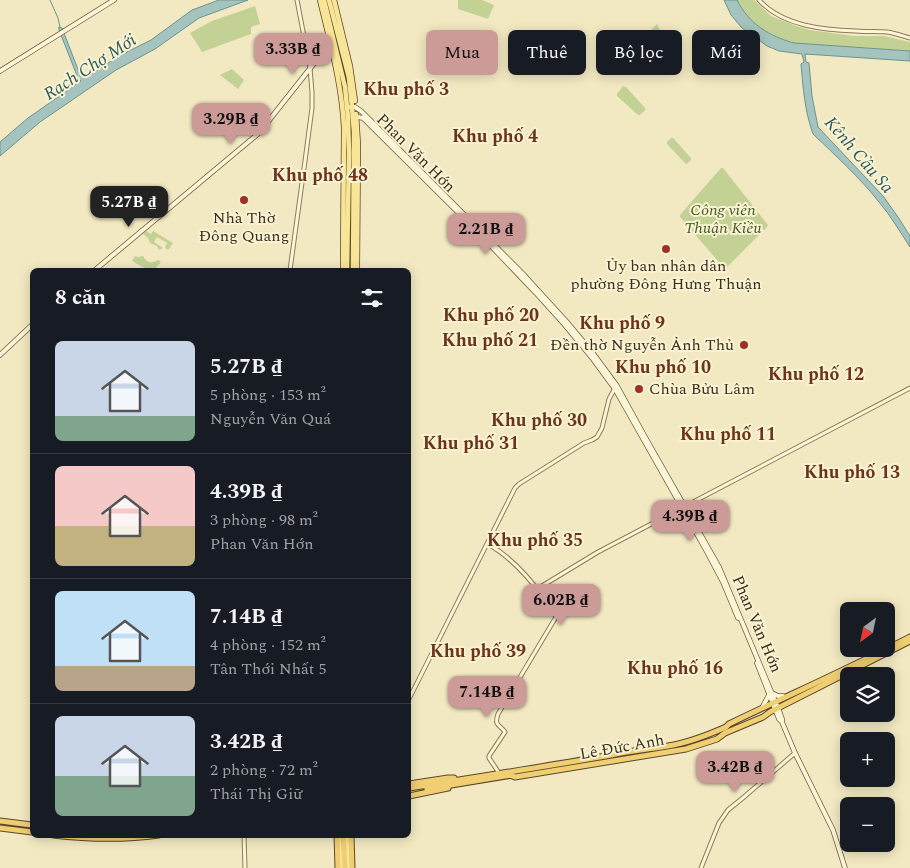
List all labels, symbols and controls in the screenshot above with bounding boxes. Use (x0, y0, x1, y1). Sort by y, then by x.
water label: Rạch Chợ Mới (38, 27, 142, 107)
chip: Mua (426, 30, 498, 75)
chip: Thuê (508, 30, 586, 75)
chip: Bộ lọc (596, 30, 682, 75)
chip: Mới (692, 30, 760, 75)
pin: 3.33B ₫ (247, 32, 339, 75)
text: 3.33B ₫ (265, 37, 321, 61)
district label: Khu phố 3 (363, 76, 449, 103)
pin: 3.29B ₫ (185, 102, 277, 145)
text: 3.29B ₫ (203, 107, 259, 131)
street label: Phan Văn Hớn (371, 108, 461, 198)
water label: Kênh Cầu Sa (818, 110, 900, 200)
district label: Khu phố 4 (452, 123, 538, 150)
district label: Khu phố 48 (272, 162, 368, 189)
pin: 5.27B ₫ (83, 186, 175, 228)
text: 5.27B ₫ (101, 190, 157, 214)
marker: Nhà Thờ Đông Quang (238, 194, 250, 206)
park label: Công viên Thuận Kiều (684, 198, 762, 240)
place label: Nhà Thờ Đông Quang (199, 206, 289, 248)
pin: 2.21B ₫ (440, 212, 532, 255)
text: 2.21B ₫ (458, 217, 514, 241)
marker: Ủy ban nhân dân phường Đông Hưng Thuận (660, 243, 672, 255)
place label: Ủy ban nhân dân phường Đông Hưng Thuận (570, 254, 762, 296)
text: 8 căn (55, 282, 106, 314)
icon: filters (358, 284, 386, 312)
district label: Khu phố 20 (443, 302, 539, 329)
district label: Khu phố 9 (579, 310, 665, 337)
district label: Khu phố 21 (442, 327, 538, 354)
place label: Đền thờ Nguyễn Ảnh Thủ (550, 333, 734, 357)
marker: Đền thờ Nguyễn Ảnh Thủ (738, 339, 750, 351)
text: 5.27B ₫ (210, 351, 283, 383)
district label: Khu phố 10 (615, 354, 711, 381)
icon: home (95, 361, 155, 421)
district label: Khu phố 12 (768, 361, 864, 388)
place label: Chùa Bửu Lâm (649, 377, 755, 401)
text: 5 phòng · 153 m² (210, 383, 326, 407)
marker: Chùa Bửu Lâm (633, 383, 645, 395)
text: Nguyễn Văn Quá (210, 407, 331, 431)
district label: Khu phố 30 (491, 407, 587, 434)
district label: Khu phố 11 (680, 421, 776, 448)
district label: Khu phố 31 (423, 430, 519, 457)
district label: Khu phố 13 (804, 459, 900, 486)
text: 4.39B ₫ (210, 476, 283, 508)
icon: home (95, 486, 155, 546)
pin: 4.39B ₫ (644, 500, 736, 542)
text: 4.39B ₫ (662, 504, 718, 528)
text: 3 phòng · 98 m² (210, 508, 318, 532)
district label: Khu phố 35 (487, 527, 583, 554)
text: Phan Văn Hớn (210, 532, 314, 556)
street label: Phan Văn Hớn (726, 572, 788, 676)
pin: 6.02B ₫ (515, 584, 607, 626)
text: 6.02B ₫ (533, 588, 589, 612)
text: 7.14B ₫ (210, 601, 283, 633)
north arrow (840, 602, 895, 658)
map controls (840, 602, 895, 852)
icon: home (95, 611, 155, 671)
text: 4 phòng · 152 m² (210, 633, 326, 657)
district label: Khu phố 39 (430, 638, 526, 665)
district label: Khu phố 16 (627, 655, 723, 682)
text: Tân Thới Nhất 5 (210, 657, 327, 681)
button: layers (840, 667, 895, 722)
pin: 7.14B ₫ (441, 676, 533, 718)
text: 7.14B ₫ (459, 680, 515, 704)
text: 3.42B ₫ (210, 726, 283, 758)
street label: Lê Đức Anh (578, 728, 666, 766)
button: + (840, 732, 895, 787)
icon: home (95, 736, 155, 796)
pin: 3.42B ₫ (689, 750, 781, 793)
text: 3.42B ₫ (707, 755, 763, 779)
text: 2 phòng · 72 m² (210, 758, 318, 782)
text: Thái Thị Giữ (210, 782, 302, 806)
button: − (840, 797, 895, 852)

